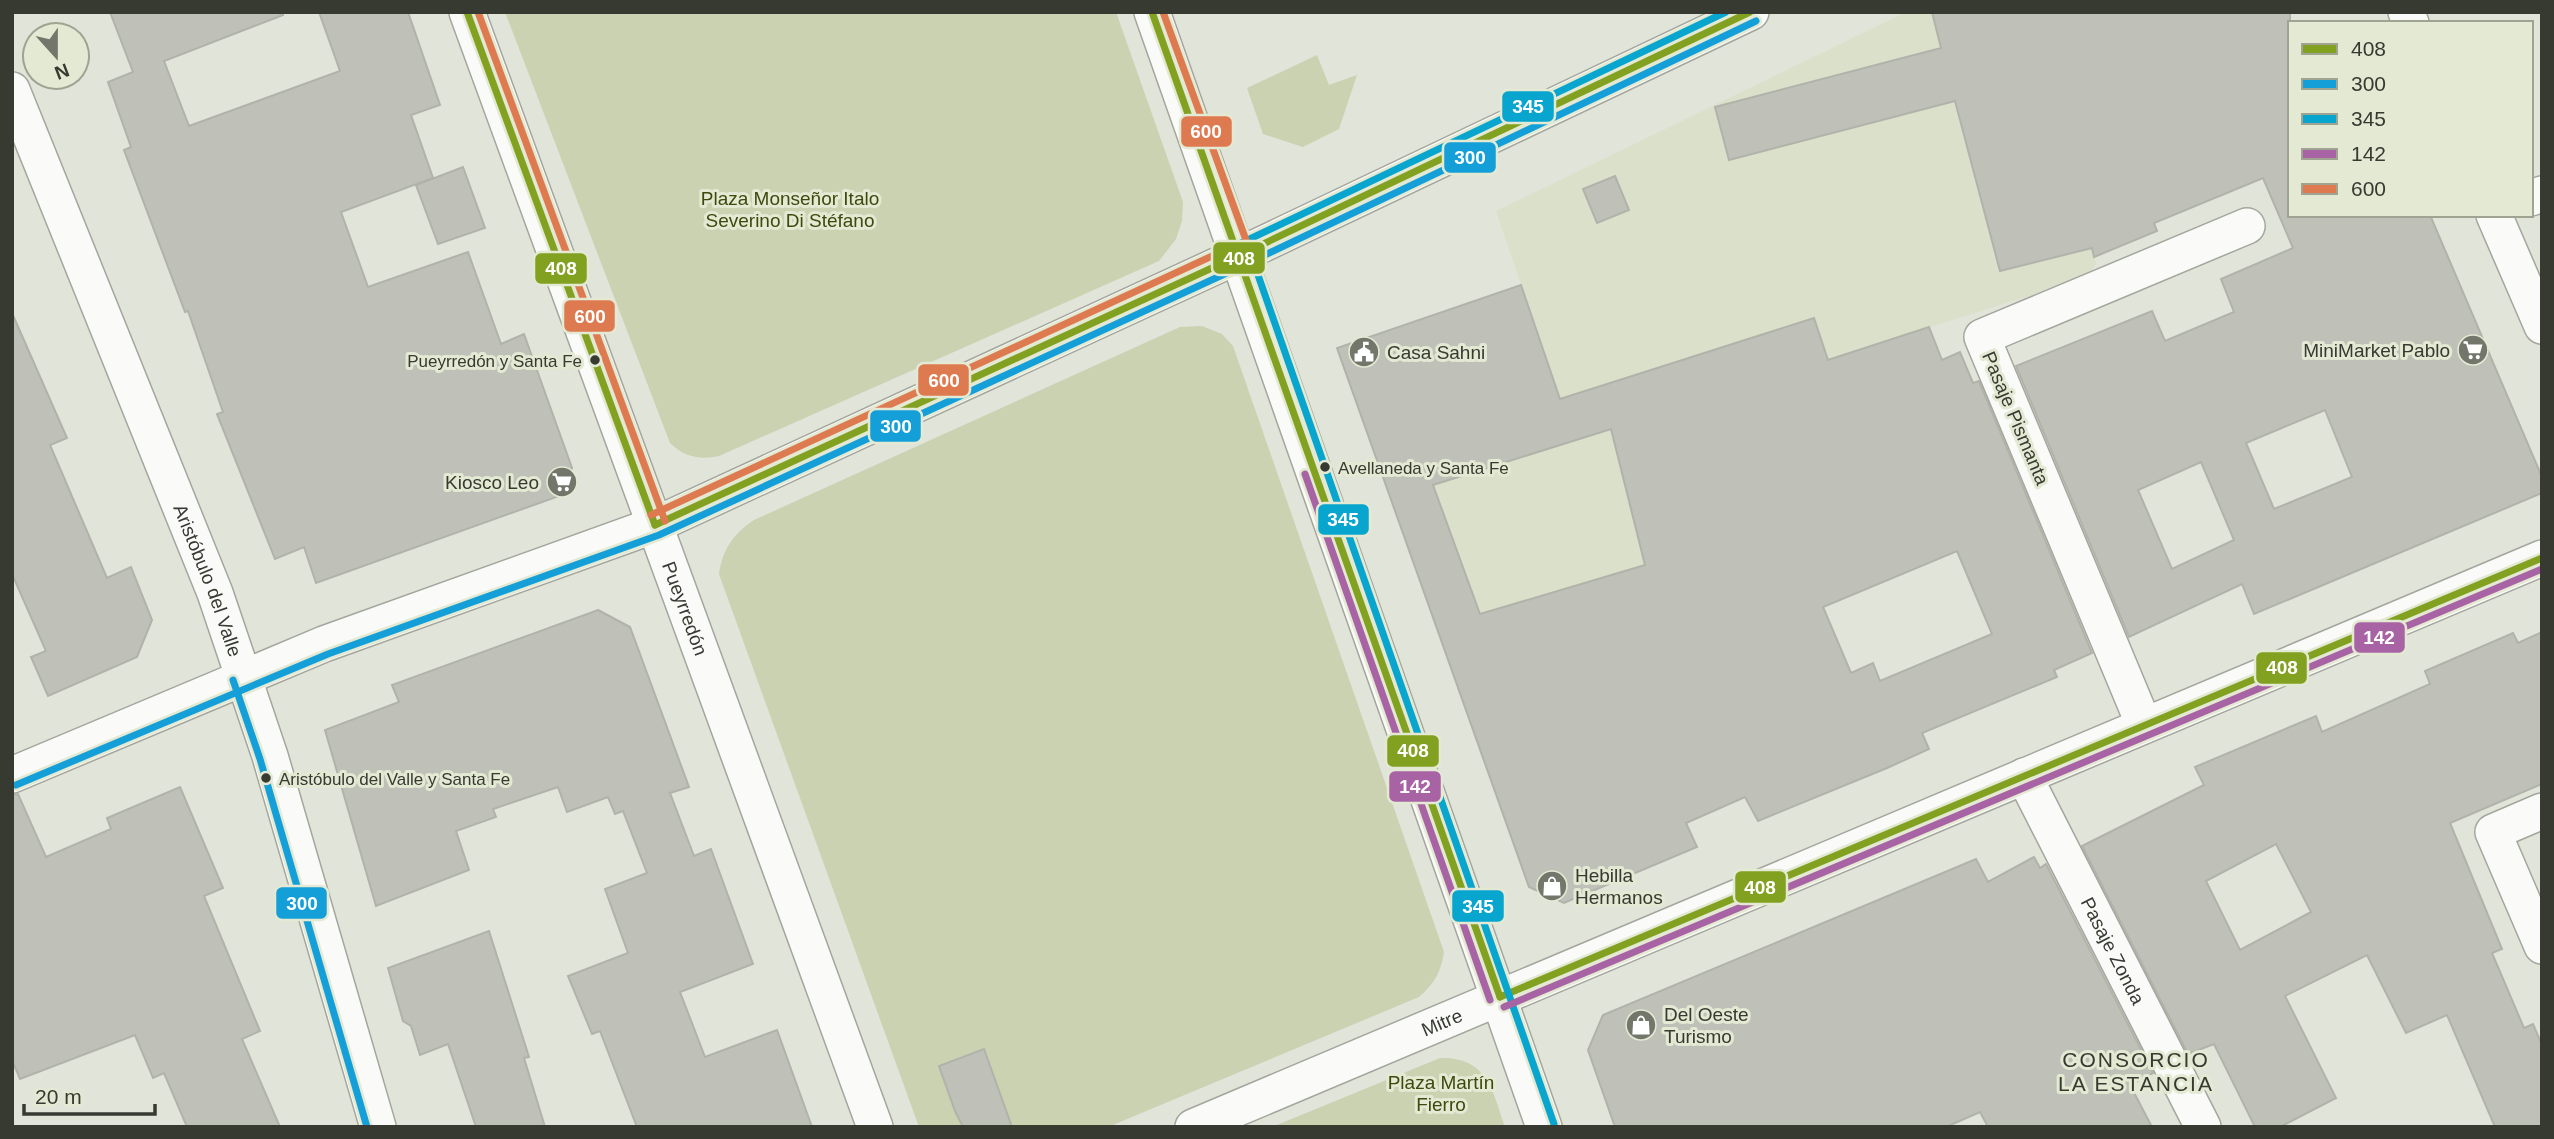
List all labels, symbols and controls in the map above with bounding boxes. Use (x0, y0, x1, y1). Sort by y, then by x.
north arrow (21, 21, 91, 91)
legend (2288, 21, 2533, 217)
text: 408 (2351, 37, 2386, 60)
text: N (52, 59, 72, 84)
text: 300 (2351, 72, 2386, 95)
line badge: 345 (1501, 90, 1555, 123)
text: 345 (1512, 96, 1544, 117)
text: 345 (2351, 107, 2386, 130)
line badge: 600 (1180, 115, 1233, 148)
text: 600 (1190, 121, 1222, 142)
line badge: 300 (1443, 141, 1497, 174)
text: 142 (2351, 142, 2386, 165)
text: 300 (1454, 147, 1486, 168)
text: 600 (2351, 177, 2386, 200)
park label: Plaza Monseñor Italo Severino Di Stéfano (701, 188, 879, 231)
line badge: 408 (1212, 241, 1266, 275)
text: 408 (1223, 248, 1255, 269)
line badge: 408 (534, 252, 588, 285)
text: 408 (545, 258, 577, 279)
line badge: 600 (563, 299, 616, 333)
text: 600 (574, 306, 606, 327)
supermarket icon: MiniMarket Pablo (2456, 333, 2490, 367)
public building icon: Casa Sahni (1347, 335, 1381, 369)
place label: MiniMarket Pablo (2303, 340, 2450, 361)
place label: Casa Sahni (1387, 342, 1485, 363)
street label: Pasaje Pismanta (1978, 348, 2053, 488)
place label: Pueyrredón y Santa Fe (407, 352, 582, 371)
marker: Pueyrredón y Santa Fe (588, 353, 602, 367)
line badge: 600 (917, 363, 970, 397)
text: 600 (928, 370, 960, 391)
line badge: 300 (869, 409, 922, 443)
text: 300 (880, 416, 912, 437)
place label: Avellaneda y Santa Fe (1338, 459, 1509, 478)
marker: Avellaneda y Santa Fe (1318, 460, 1332, 474)
supermarket icon: Kiosco Leo (545, 465, 579, 499)
place label: Kiosco Leo (445, 472, 539, 493)
street label: Aristóbulo del Valle (169, 501, 246, 659)
line badge: 345 (1317, 503, 1370, 536)
text: 345 (1327, 509, 1359, 530)
street label: Pueyrredón (658, 559, 711, 658)
line badge: 142 (2353, 621, 2406, 654)
text: 142 (2363, 627, 2395, 648)
line badge: 408 (2255, 651, 2308, 685)
text: 408 (2266, 657, 2298, 678)
line badge: 408 (1386, 734, 1440, 768)
text: 408 (1397, 740, 1429, 761)
place label: Aristóbulo del Valle y Santa Fe (279, 770, 510, 789)
line badge: 142 (1388, 770, 1442, 803)
marker: Aristóbulo del Valle y Santa Fe (259, 771, 273, 785)
text: 142 (1399, 776, 1431, 797)
place label: Hebilla Hermanos (1575, 865, 1663, 908)
shop icon: Hebilla Hermanos (1535, 869, 1569, 903)
line badge: 408 (1734, 870, 1787, 904)
text: 408 (1744, 877, 1776, 898)
line badge: 300 (275, 886, 328, 920)
line badge: 345 (1451, 889, 1505, 923)
text: 300 (286, 893, 318, 914)
street label: Pasaje Zonda (2077, 894, 2149, 1008)
text: 345 (1462, 896, 1494, 917)
place label: Del Oeste Turismo (1664, 1004, 1748, 1047)
street label: Mitre (1418, 1005, 1466, 1040)
shop icon: Del Oeste Turismo (1624, 1008, 1658, 1042)
district label: CONSORCIO LA ESTANCIA (2058, 1048, 2214, 1095)
scale bar (24, 1072, 156, 1116)
park label: Plaza Martín Fierro (1388, 1072, 1494, 1115)
text: 20 m (35, 1085, 82, 1108)

